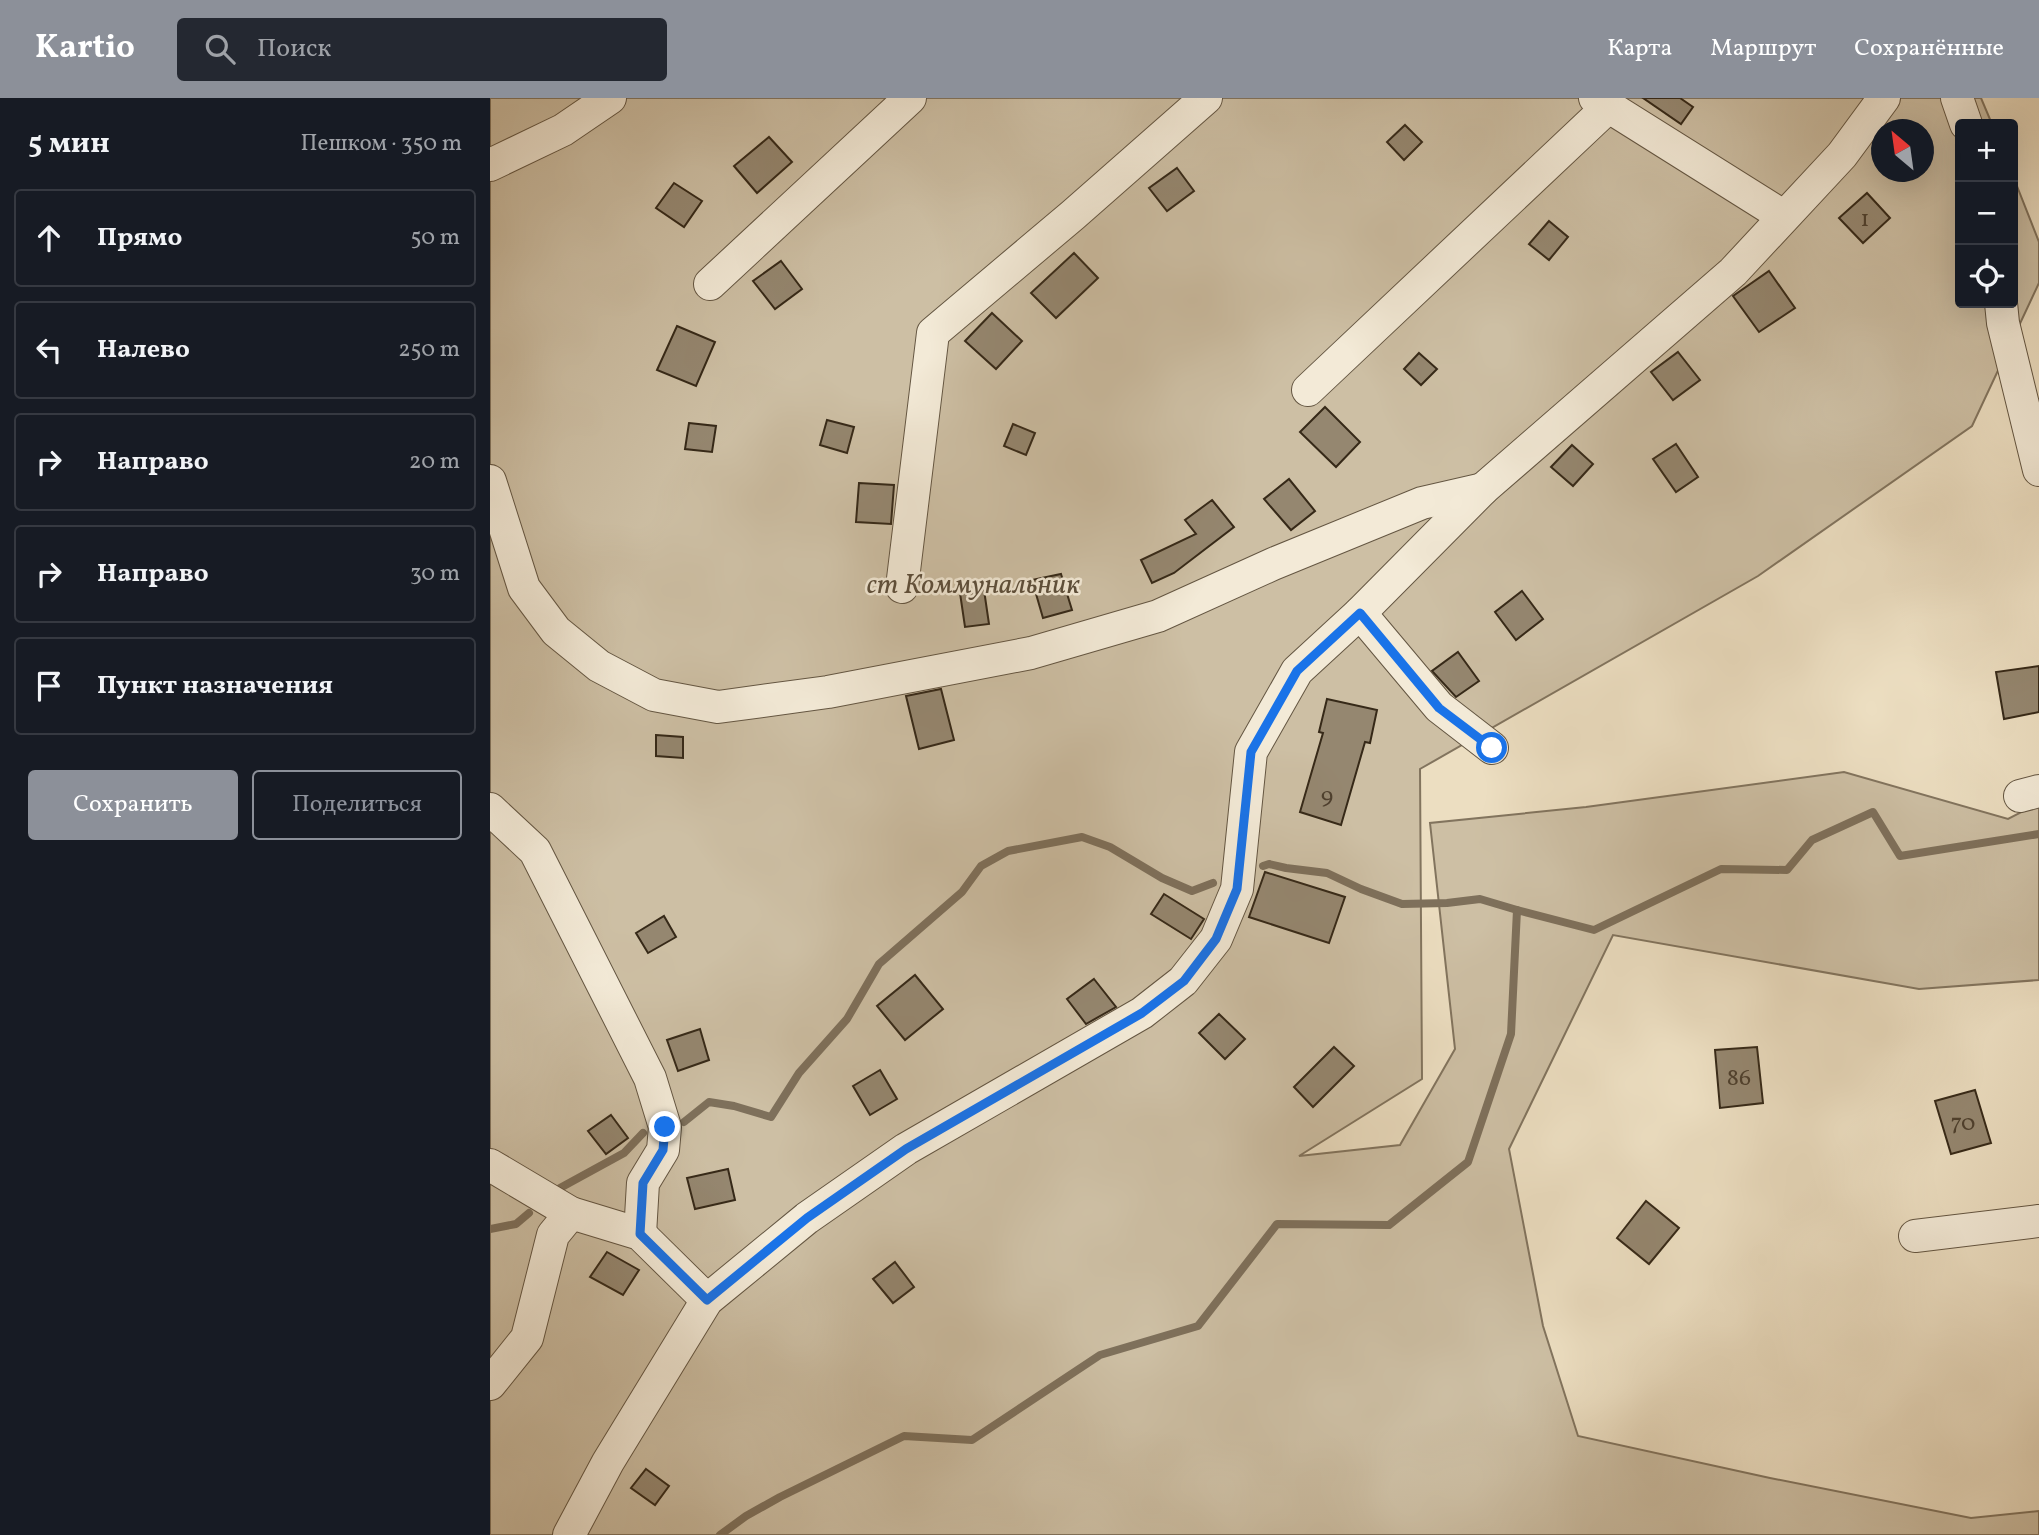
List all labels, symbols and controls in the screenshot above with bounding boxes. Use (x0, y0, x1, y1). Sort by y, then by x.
search box (177, 18, 667, 81)
text: Kartio (35, 26, 135, 72)
icon: search (201, 30, 239, 68)
text: Поиск (257, 31, 331, 67)
text: Карта (1607, 32, 1672, 66)
text: Маршрут (1710, 32, 1816, 66)
text: Сохранённые (1854, 32, 2004, 66)
north arrow (1871, 119, 1934, 182)
map controls (1955, 119, 2018, 308)
button: + (1955, 119, 2018, 182)
text: 5 мин (28, 123, 110, 165)
text: Пешком · 350 m (300, 128, 462, 160)
button: − (1955, 182, 2018, 245)
house number: 1 (1860, 203, 1870, 237)
icon: ahead (30, 219, 68, 257)
text: Прямо (97, 220, 182, 256)
text: 50 m (411, 222, 460, 254)
button: locate (1955, 245, 2018, 308)
icon: left (30, 331, 68, 369)
text: Налево (97, 332, 190, 368)
text: 250 m (398, 334, 460, 366)
icon: right (30, 443, 68, 481)
text: Направо (97, 444, 209, 480)
text: 20 m (409, 446, 460, 478)
icon: right (30, 555, 68, 593)
text: Направо (97, 556, 209, 592)
text: 30 m (410, 558, 460, 590)
park label: ст Коммунальник (867, 566, 1080, 605)
icon: arrive (30, 667, 68, 705)
text: Пункт назначения (97, 668, 333, 704)
route start (1476, 732, 1507, 763)
button: Сохранить (28, 770, 238, 840)
button: Поделиться (252, 770, 462, 840)
house number: 9 (1321, 780, 1333, 814)
house number: 86 (1727, 1062, 1751, 1096)
house number: 70 (1950, 1107, 1976, 1141)
route end (649, 1111, 680, 1142)

